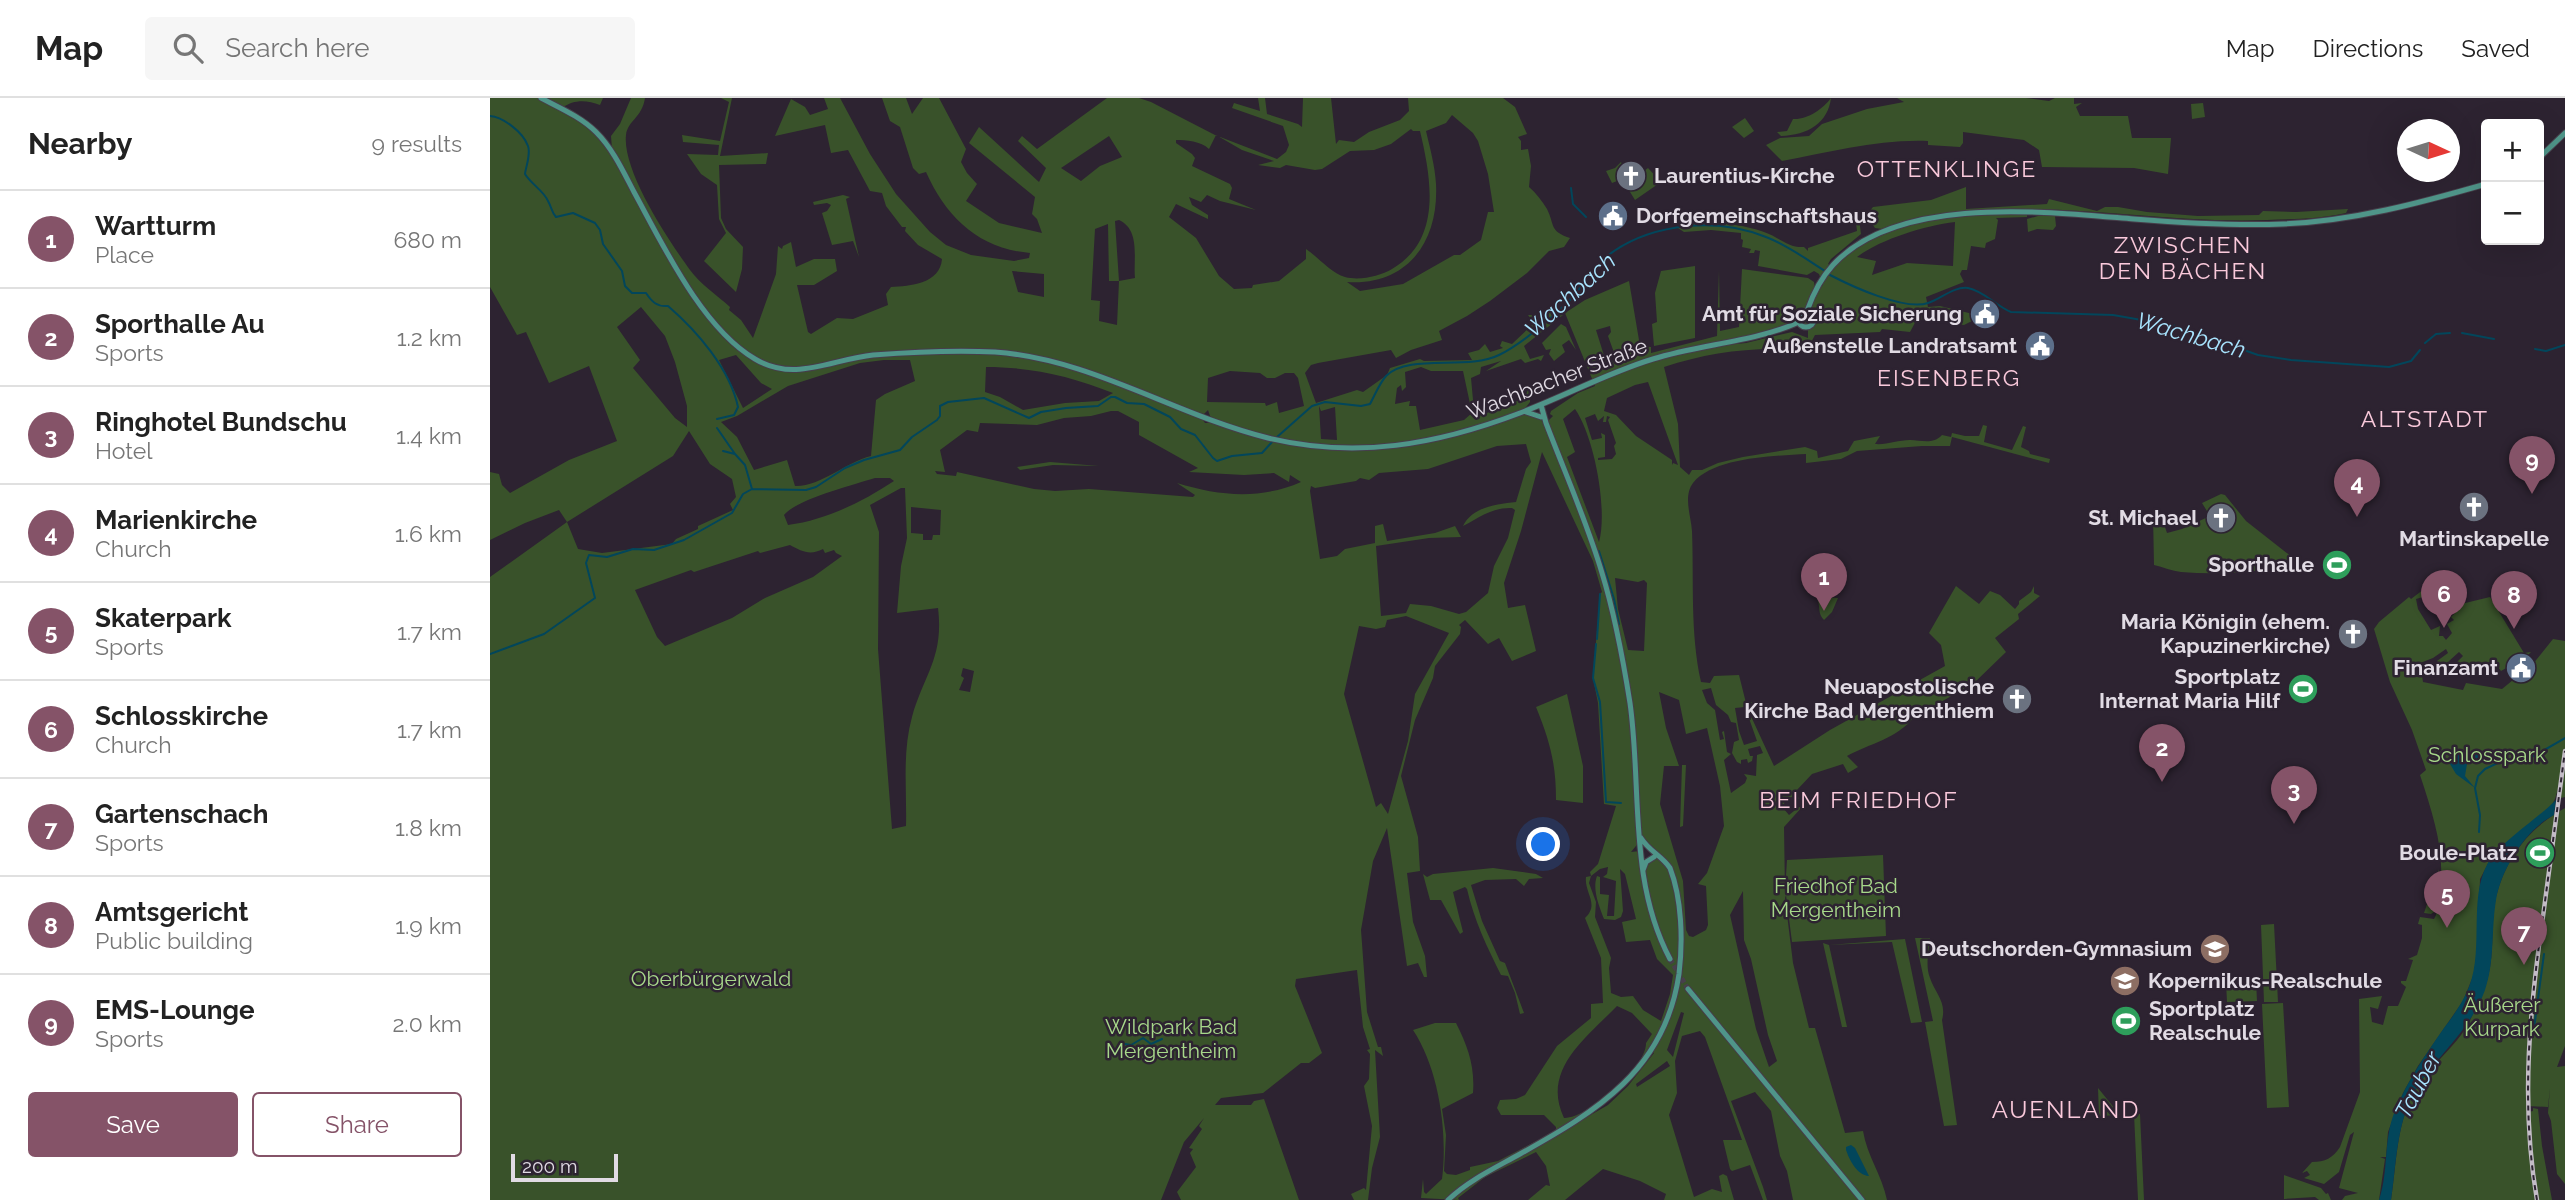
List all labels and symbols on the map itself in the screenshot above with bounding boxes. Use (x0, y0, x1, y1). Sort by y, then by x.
north arrow (2397, 119, 2460, 182)
district label: OTTENKLINGE (1857, 155, 2037, 182)
church icon: Laurentius-Kirche (1614, 159, 1648, 193)
place label: Laurentius-Kirche (1654, 163, 1835, 188)
public building icon: Dorfgemeinschaftshaus (1596, 199, 1630, 233)
place label: Dorfgemeinschaftshaus (1636, 203, 1877, 228)
district label: ZWISCHEN DEN BÄCHEN (2099, 231, 2267, 284)
water label: Wachbach (1519, 247, 1621, 342)
public building icon: Amt für Soziale Sicherung (1968, 297, 2002, 331)
place label: Amt für Soziale Sicherung (1702, 301, 1962, 326)
water label: Wachbach (2133, 306, 2249, 363)
public building icon: Außenstelle Landratsamt (2023, 329, 2057, 363)
street label: Wachbacher Straße (1463, 333, 1651, 424)
place label: Außenstelle Landratsamt (1763, 333, 2017, 358)
district label: EISENBERG (1877, 364, 2021, 391)
district label: ALTSTADT (2361, 405, 2489, 432)
pin: 9 (2509, 436, 2555, 494)
pin: 4 (2334, 459, 2380, 517)
church icon: Martinskapelle (2457, 490, 2491, 524)
church icon: St. Michael (2204, 501, 2238, 535)
place label: St. Michael (2088, 505, 2198, 530)
place label: Martinskapelle (2399, 526, 2549, 551)
sports icon: Sporthalle (2320, 548, 2354, 582)
place label: Sporthalle (2208, 552, 2314, 577)
pin: 1 (1801, 553, 1847, 611)
pin: 6 (2421, 570, 2467, 628)
pin: 8 (2491, 571, 2537, 629)
place label: Maria Königin (ehem. Kapuzinerkirche) (2121, 609, 2330, 658)
church icon: Maria Königin (ehem. Kapuzinerkirche) (2336, 617, 2370, 651)
public building icon: Finanzamt (2504, 651, 2538, 685)
place label: Finanzamt (2393, 655, 2498, 680)
place label: Sportplatz Internat Maria Hilf (2099, 664, 2281, 713)
sports icon: Sportplatz Internat Maria Hilf (2286, 672, 2320, 706)
place label: Neuapostolische Kirche Bad Mergenthiem (1744, 674, 1994, 723)
church icon: Neuapostolische Kirche Bad Mergenthiem (2000, 682, 2034, 716)
pin: 2 (2139, 724, 2185, 782)
park label: Schlosspark (2428, 742, 2546, 767)
pin: 3 (2271, 766, 2317, 824)
district label: BEIM FRIEDHOF (1759, 786, 1959, 813)
your location (1526, 827, 1560, 861)
sports icon: Boule-Platz (2523, 836, 2557, 870)
place label: Boule-Platz (2399, 840, 2517, 865)
pin: 5 (2424, 870, 2470, 928)
park label: Friedhof Bad Mergentheim (1771, 873, 1901, 922)
pin: 7 (2501, 907, 2547, 965)
school or university icon: Deutschorden-Gymnasium (2198, 932, 2232, 966)
place label: Deutschorden-Gymnasium (1921, 936, 2192, 961)
school or university icon: Kopernikus-Realschule (2108, 964, 2142, 998)
park label: Oberbürgerwald (631, 966, 791, 991)
place label: Kopernikus-Realschule (2148, 968, 2382, 993)
park label: Äußerer Kurpark (2463, 992, 2541, 1041)
place label: Sportplatz Realschule (2149, 996, 2261, 1045)
sports icon: Sportplatz Realschule (2109, 1004, 2143, 1038)
park label: Wildpark Bad Mergentheim (1105, 1014, 1237, 1063)
water label: Tauber (2389, 1046, 2447, 1123)
district label: AUENLAND (1992, 1095, 2140, 1124)
scale bar (511, 1151, 618, 1183)

